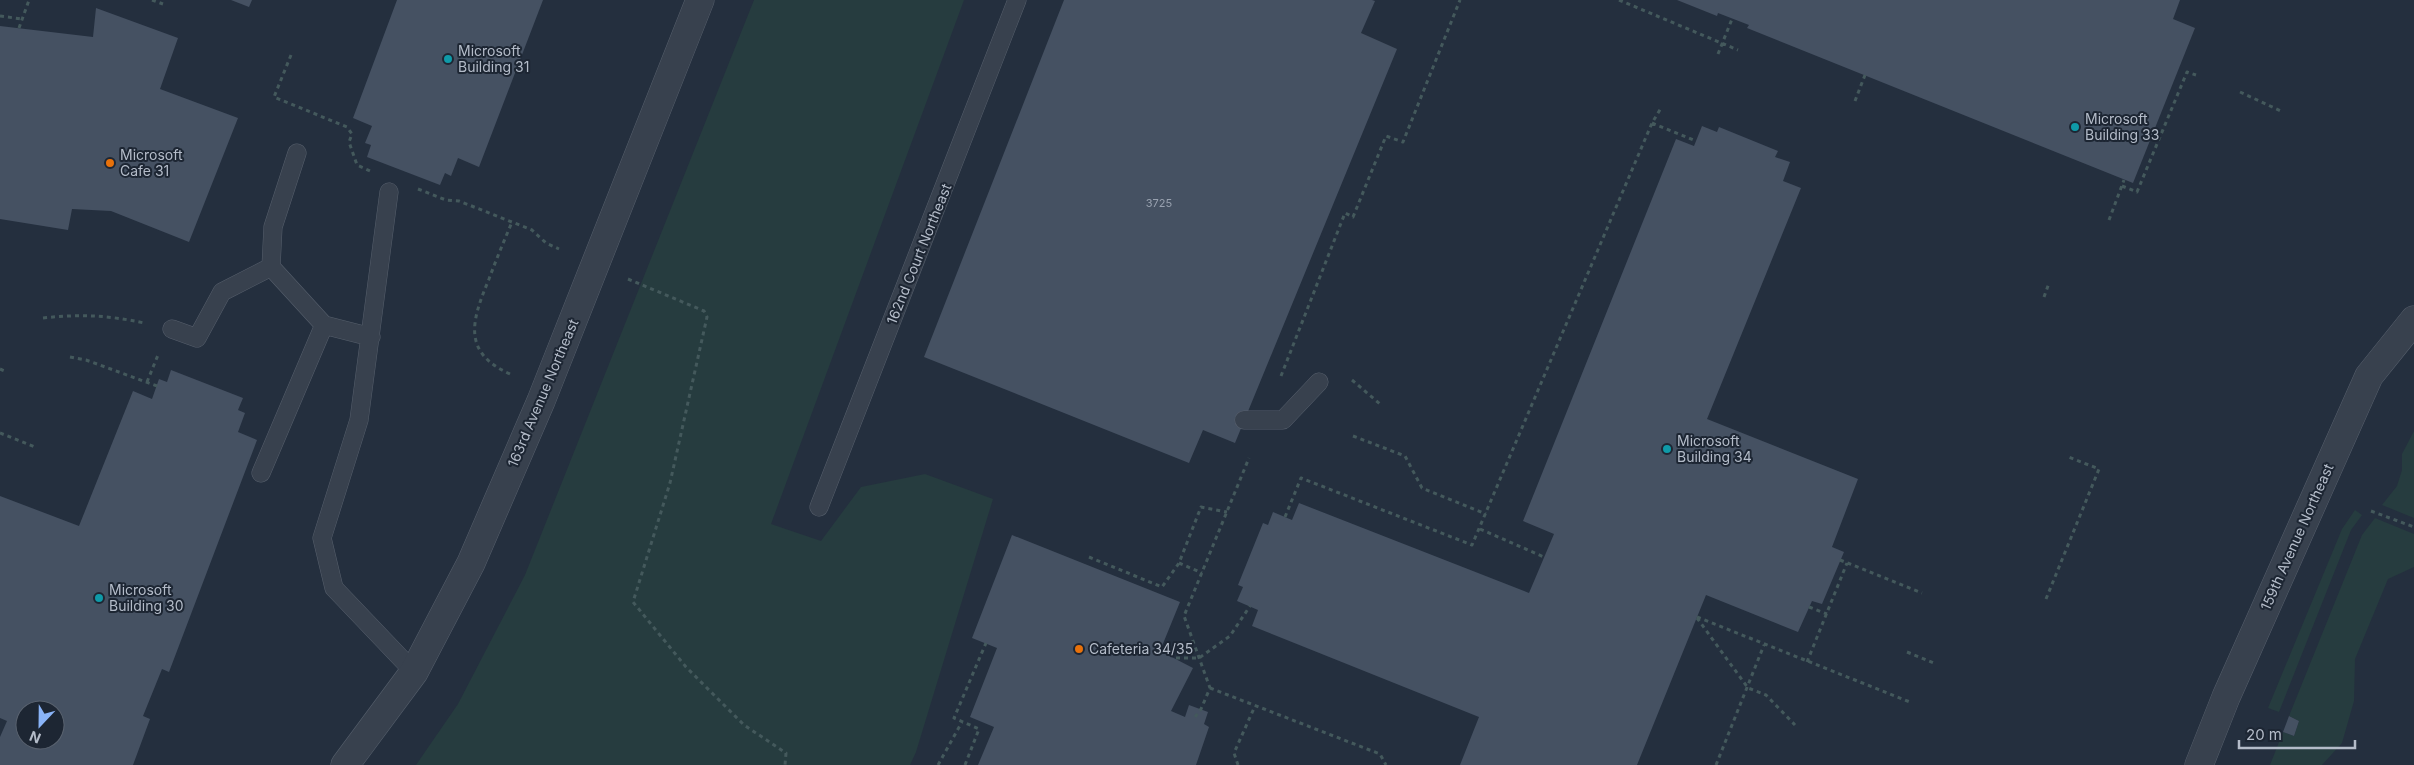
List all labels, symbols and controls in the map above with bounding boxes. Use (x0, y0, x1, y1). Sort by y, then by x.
place label: Microsoft Building 31 (458, 42, 529, 75)
marker: Microsoft Building 31 (442, 53, 454, 65)
place label: Microsoft Building 33 (2085, 110, 2159, 143)
marker: Microsoft Building 33 (2069, 121, 2081, 133)
place label: Microsoft Cafe 31 (120, 146, 183, 179)
marker: Microsoft Cafe 31 (104, 157, 116, 169)
street label: 162nd Court Northeast (883, 181, 955, 327)
house number: 3725 (1146, 196, 1173, 210)
street label: 163rd Avenue Northeast (504, 316, 582, 469)
place label: Microsoft Building 34 (1677, 432, 1752, 465)
marker: Microsoft Building 34 (1661, 443, 1673, 455)
street label: 159th Avenue Northeast (2257, 461, 2337, 613)
place label: Microsoft Building 30 (109, 581, 183, 614)
marker: Microsoft Building 30 (93, 592, 105, 604)
place label: Cafeteria 34/35 (1089, 640, 1193, 657)
marker: Cafeteria 34/35 (1073, 643, 1085, 655)
north arrow (15, 700, 65, 750)
scale bar (2239, 718, 2355, 750)
text: 20 m (2246, 725, 2282, 744)
text: N (27, 728, 43, 747)

